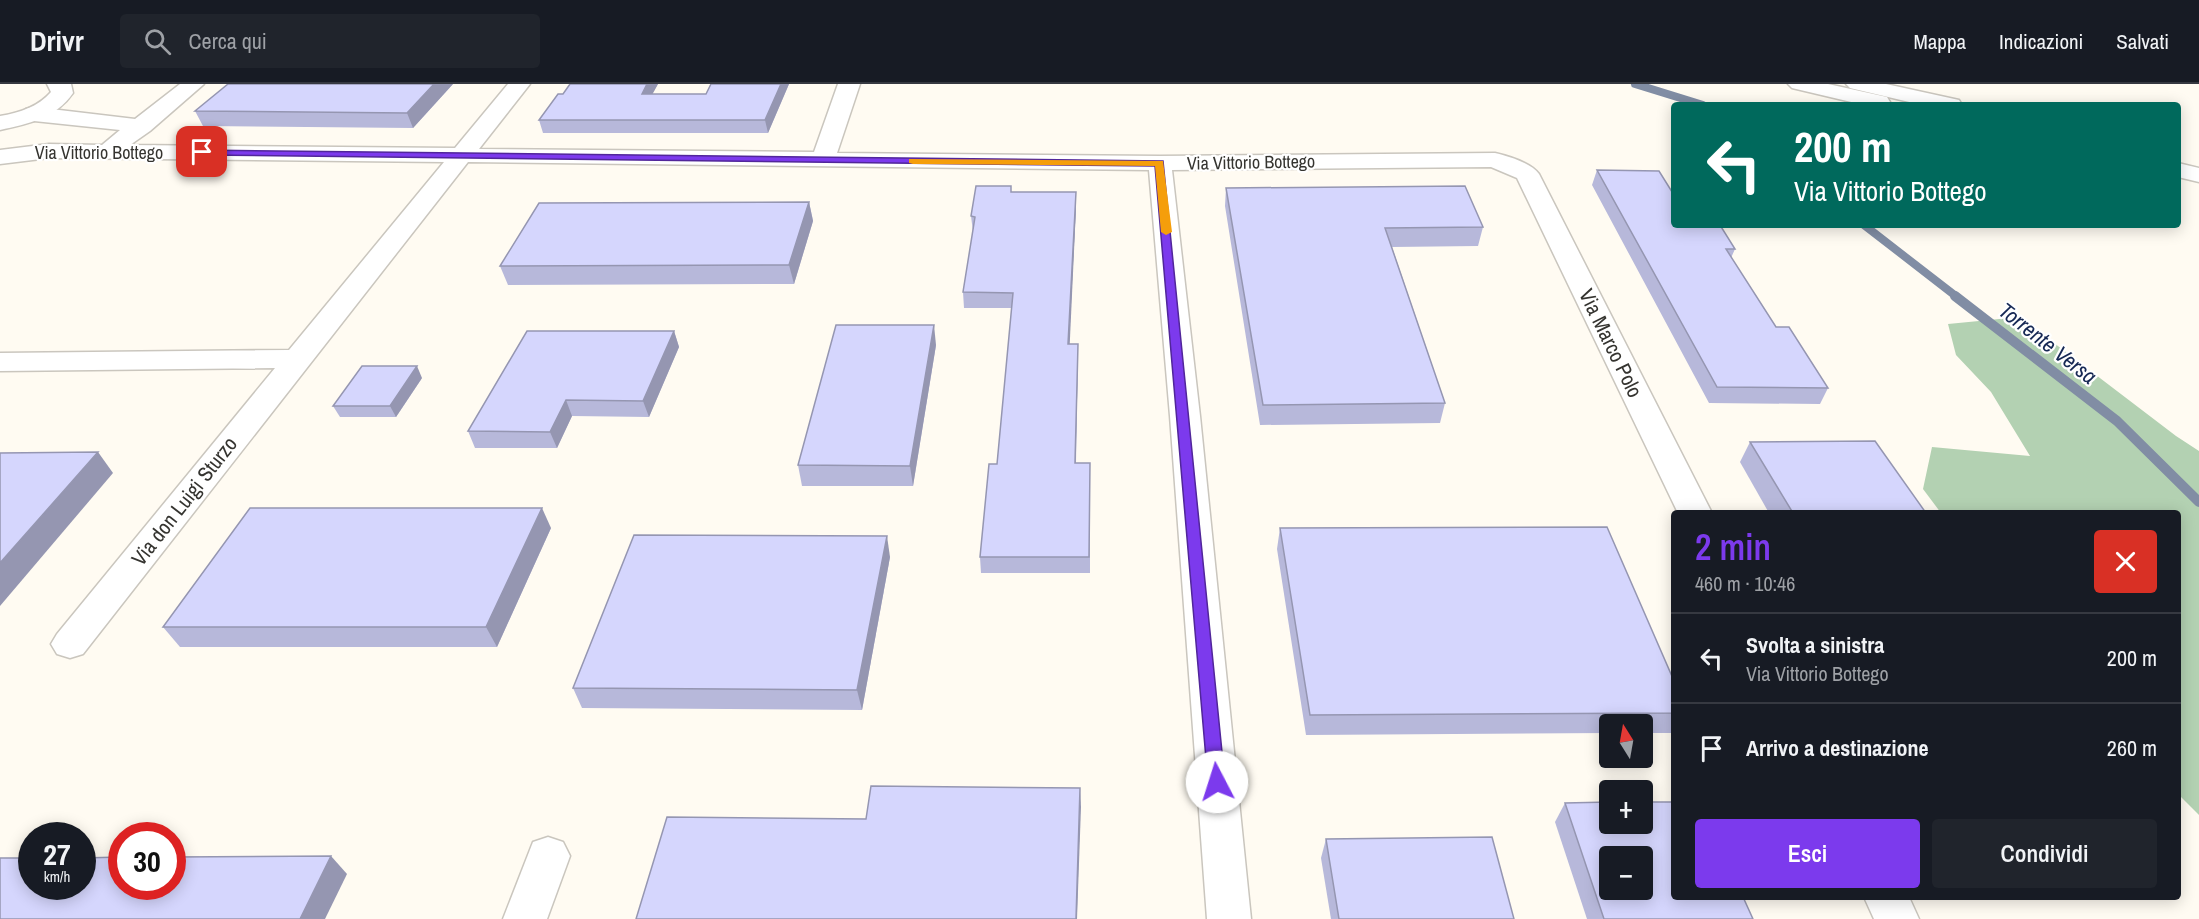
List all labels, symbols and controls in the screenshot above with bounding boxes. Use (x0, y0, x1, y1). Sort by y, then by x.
search box (120, 14, 540, 68)
text: Drivr (30, 22, 84, 60)
icon: search (141, 25, 174, 58)
text: Cerca qui (189, 26, 267, 56)
text: Mappa (1913, 27, 1966, 56)
text: Indicazioni (1999, 27, 2083, 56)
text: Salvati (2116, 27, 2169, 56)
text: 200 m (1794, 119, 1892, 175)
pin (176, 126, 227, 177)
icon: left (1695, 126, 1773, 204)
icon: arrive (185, 135, 218, 168)
street label: Via Vittorio Bottego (35, 140, 163, 165)
street label: Via Vittorio Bottego (1187, 148, 1315, 176)
text: Via Vittorio Bottego (1794, 173, 1987, 209)
street label: Via Marco Polo (1572, 284, 1650, 402)
water label: Torrente Versa (1993, 295, 2103, 391)
street label: Via don Luigi Sturzo (124, 430, 244, 572)
text: 2 min (1695, 523, 1771, 571)
button: close (2094, 530, 2157, 593)
text: 460 m · 10:46 (1695, 570, 1795, 597)
text: Svolta a sinistra (1746, 630, 1884, 660)
icon: left (1695, 642, 1728, 675)
text: 200 m (2107, 643, 2157, 673)
text: Via Vittorio Bottego (1746, 660, 1889, 687)
north arrow (1599, 714, 1653, 768)
map controls (1599, 714, 1653, 900)
icon: arrive (1695, 732, 1728, 765)
text: Arrivo a destinazione (1746, 733, 1928, 763)
text: 260 m (2107, 733, 2157, 763)
position arrow (1185, 750, 1249, 814)
button: + (1599, 780, 1653, 834)
button: Esci (1695, 819, 1920, 888)
button: Condividi (1932, 819, 2157, 888)
speed limit sign: 30 (108, 822, 186, 900)
text: 27 (43, 834, 71, 874)
button: − (1599, 846, 1653, 900)
text: km/h (44, 866, 70, 887)

